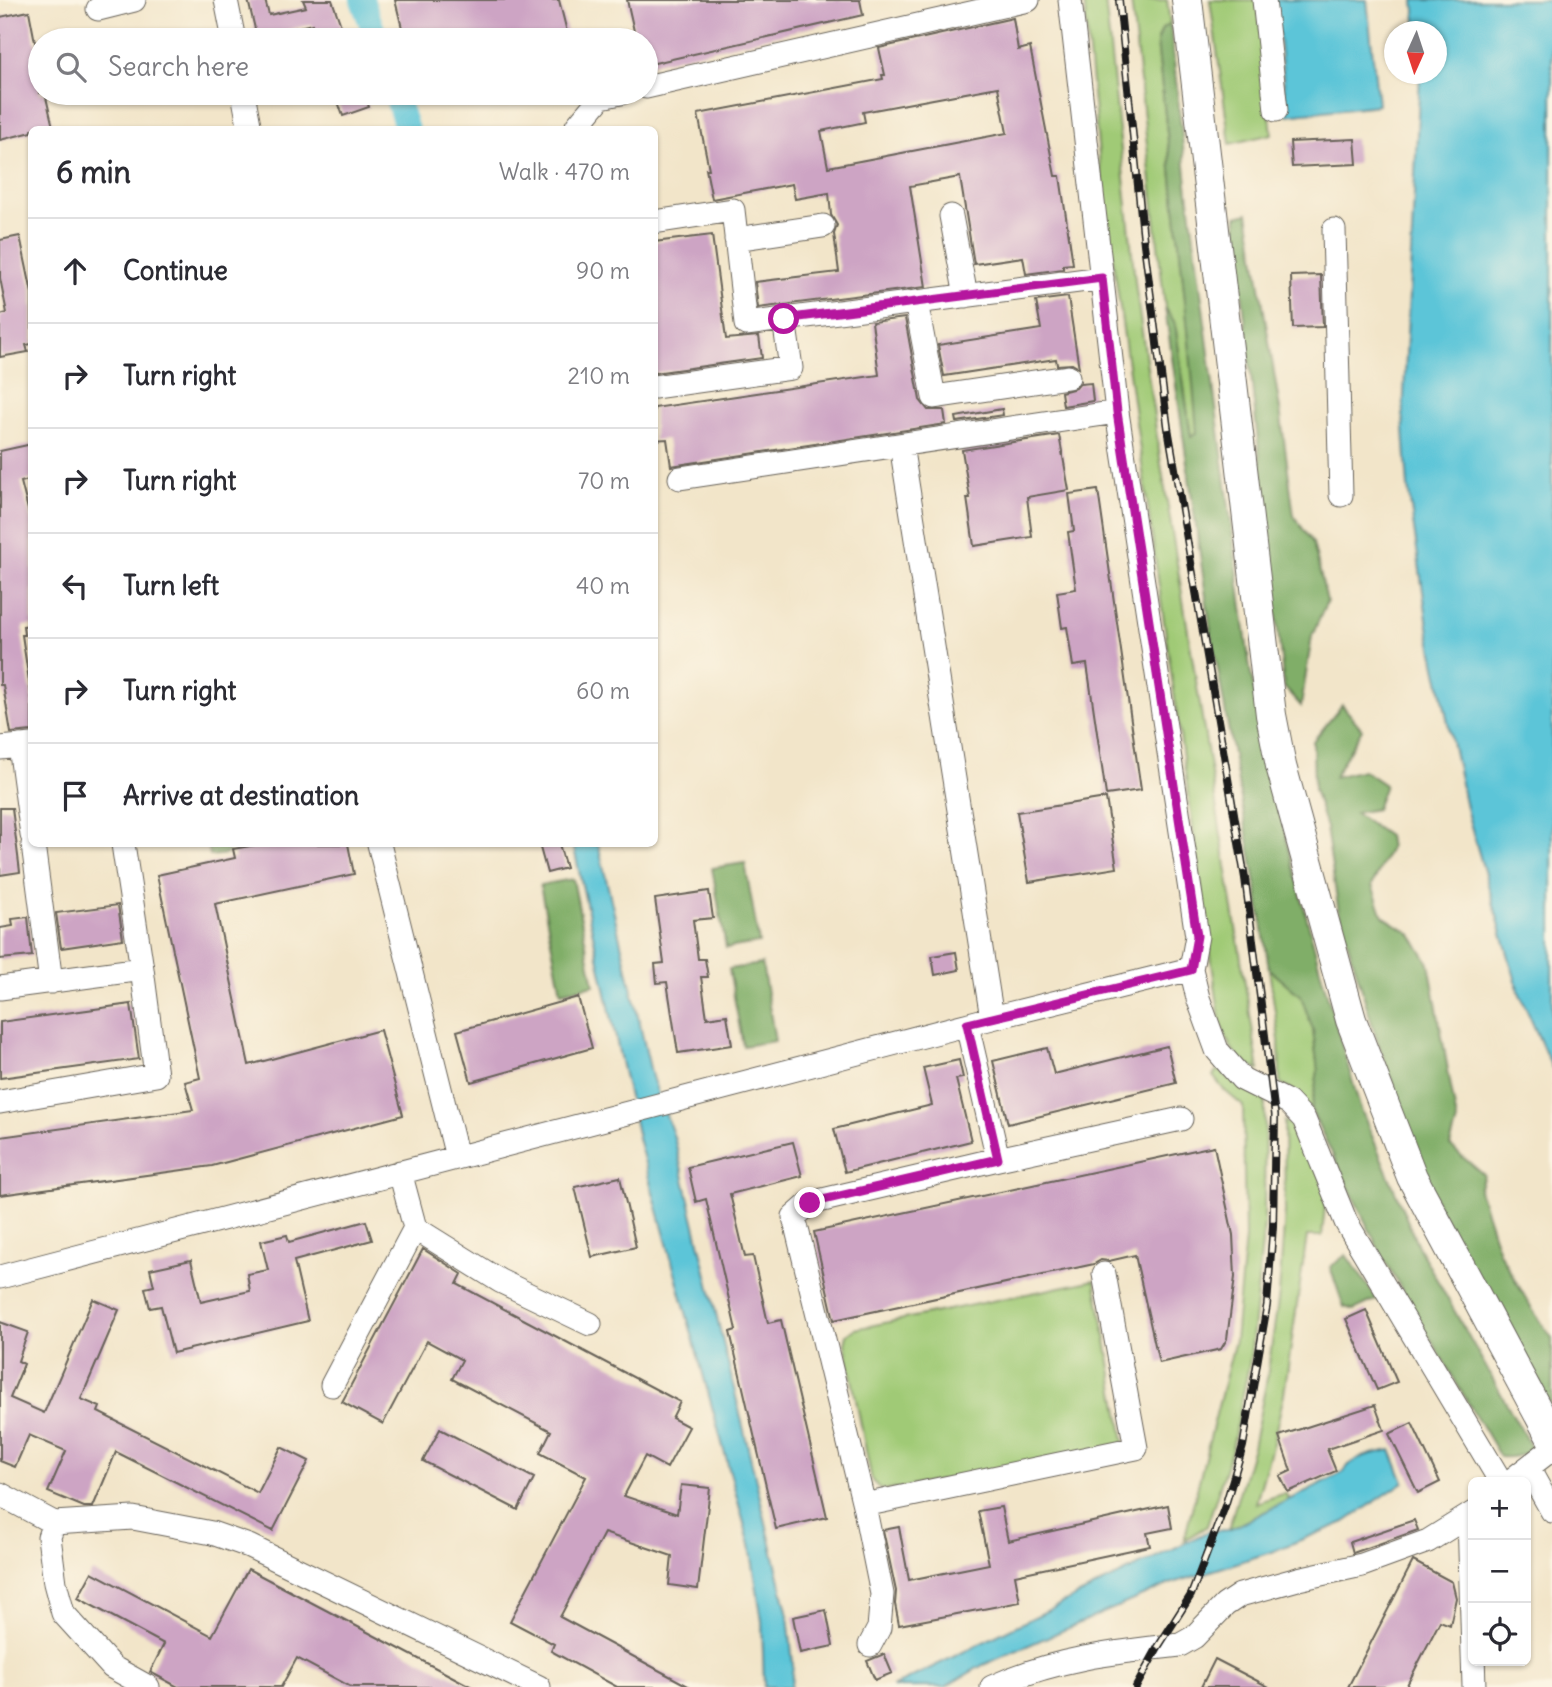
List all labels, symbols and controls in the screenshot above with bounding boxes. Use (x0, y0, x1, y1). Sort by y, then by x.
north arrow (1384, 21, 1447, 84)
search box (28, 28, 658, 105)
icon: search (52, 48, 90, 86)
text: Search here (108, 50, 249, 83)
text: 6 min (56, 153, 131, 191)
text: Walk · 470 m (499, 157, 630, 186)
icon: ahead (56, 252, 94, 290)
text: Continue (123, 254, 228, 287)
text: 90 m (576, 256, 630, 285)
route start (768, 303, 799, 334)
icon: right (56, 357, 94, 395)
text: Turn right (123, 359, 236, 392)
text: 210 m (567, 361, 630, 390)
icon: right (56, 462, 94, 500)
text: Turn right (123, 464, 236, 497)
text: 70 m (578, 466, 630, 495)
icon: left (56, 567, 94, 605)
text: Turn left (123, 569, 219, 602)
text: 40 m (576, 571, 630, 600)
icon: right (56, 672, 94, 710)
text: Turn right (123, 674, 236, 707)
text: 60 m (576, 676, 630, 705)
icon: arrive (56, 777, 94, 815)
text: Arrive at destination (123, 779, 359, 812)
route end (794, 1187, 825, 1218)
map controls (1468, 1477, 1531, 1666)
button: + (1468, 1477, 1531, 1540)
button: − (1468, 1540, 1531, 1603)
button: locate (1468, 1603, 1531, 1666)

